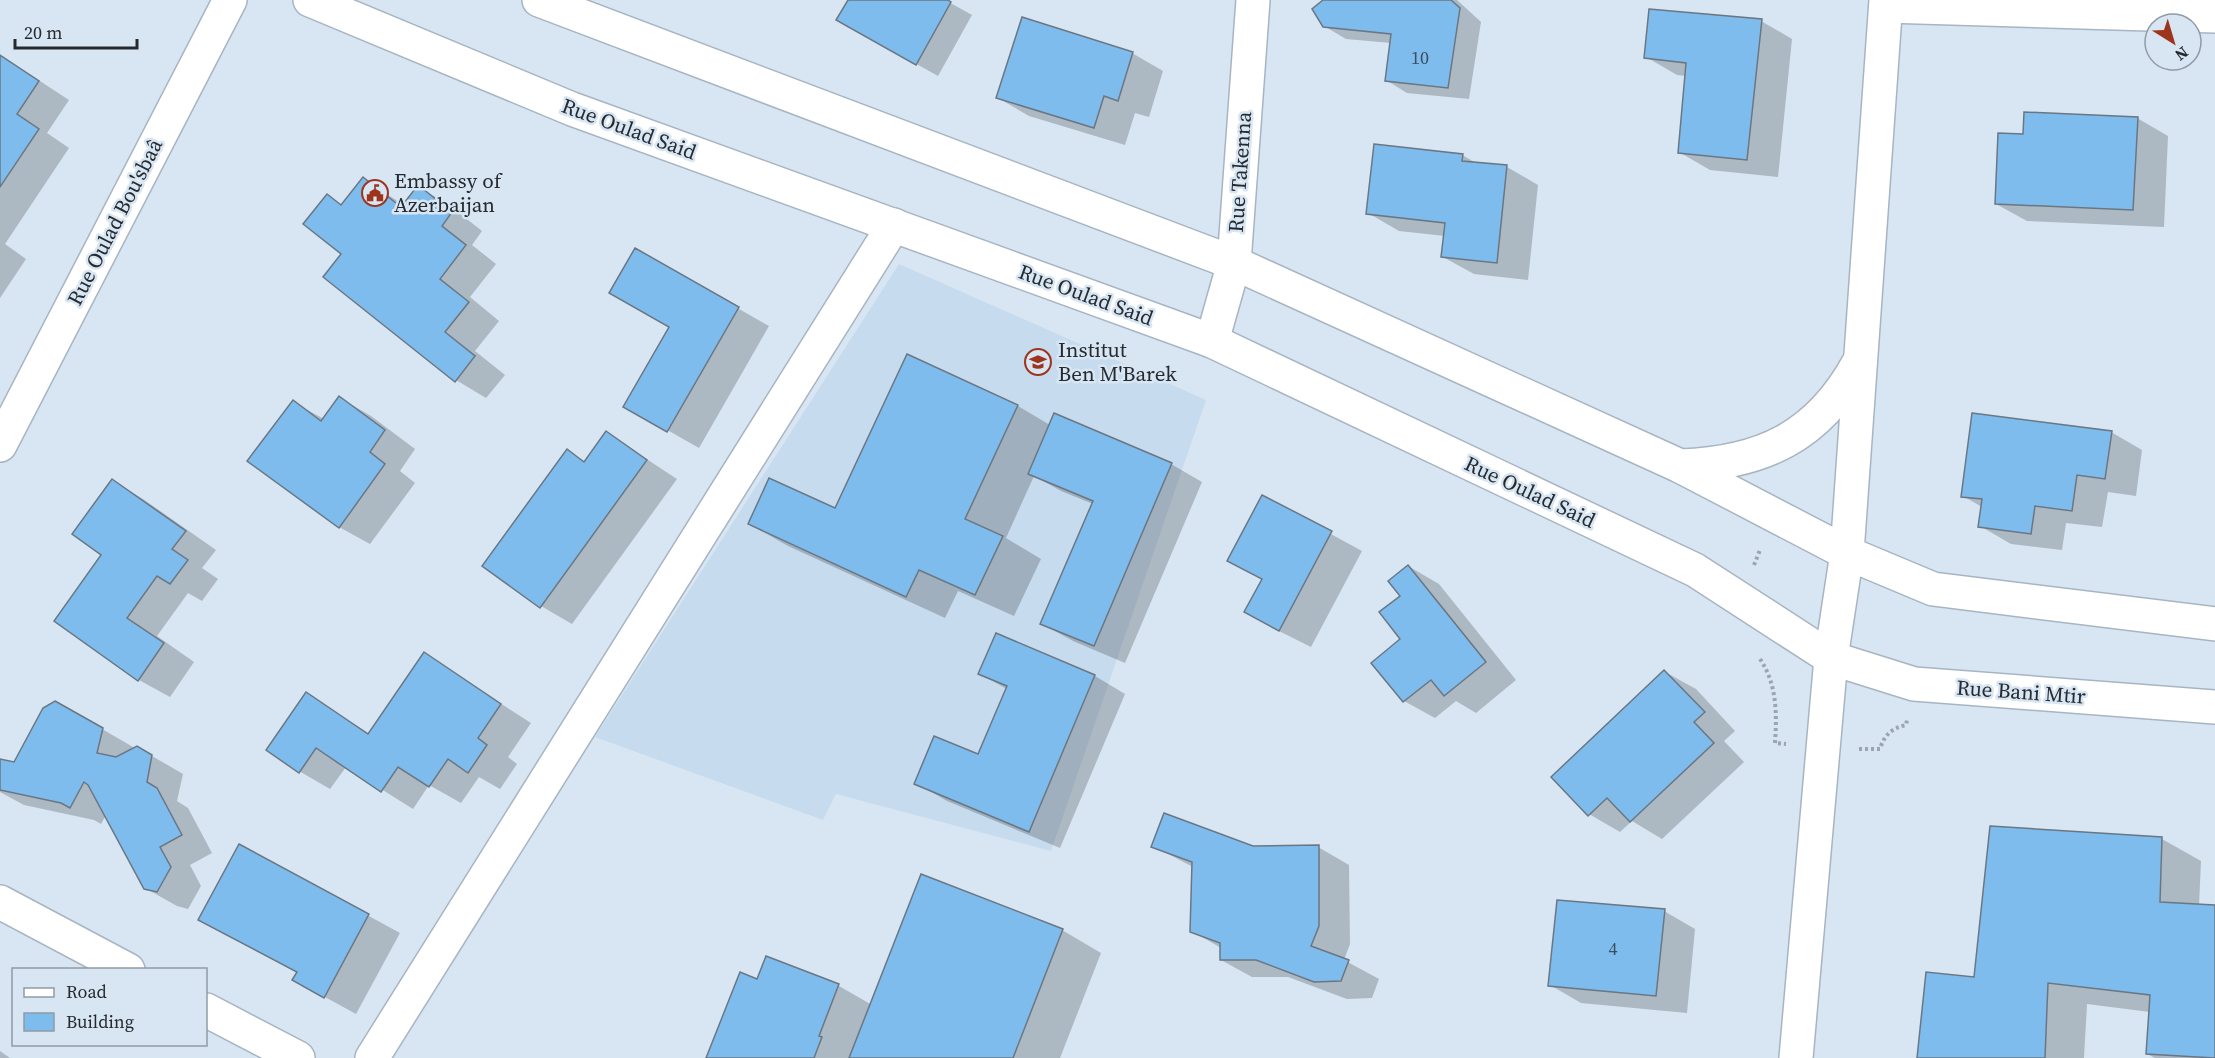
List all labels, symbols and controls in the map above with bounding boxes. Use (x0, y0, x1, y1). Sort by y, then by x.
scale bar (15, 12, 136, 50)
north arrow (2143, 12, 2203, 72)
text: 20 m (24, 20, 62, 45)
text: N (2170, 42, 2193, 66)
house number: 10 (1411, 45, 1429, 70)
street label: Rue Oulad Said (558, 91, 701, 166)
street label: Rue Takenna (1221, 110, 1258, 233)
street label: Rue Oulad Bou'sbaâ (60, 133, 169, 310)
place label: Embassy of Azerbaijan (394, 166, 503, 219)
public building icon: Embassy of Azerbaijan (360, 178, 390, 208)
street label: Rue Oulad Said (1015, 257, 1158, 332)
place label: Institut Ben M'Barek (1058, 335, 1177, 388)
school or university icon: Institut Ben M'Barek (1023, 347, 1053, 377)
street label: Rue Oulad Said (1460, 449, 1600, 535)
street label: Rue Bani Mtir (1955, 673, 2087, 710)
house number: 4 (1609, 936, 1618, 961)
legend (12, 968, 207, 1046)
text: Road (66, 979, 107, 1004)
text: Building (66, 1009, 134, 1034)

